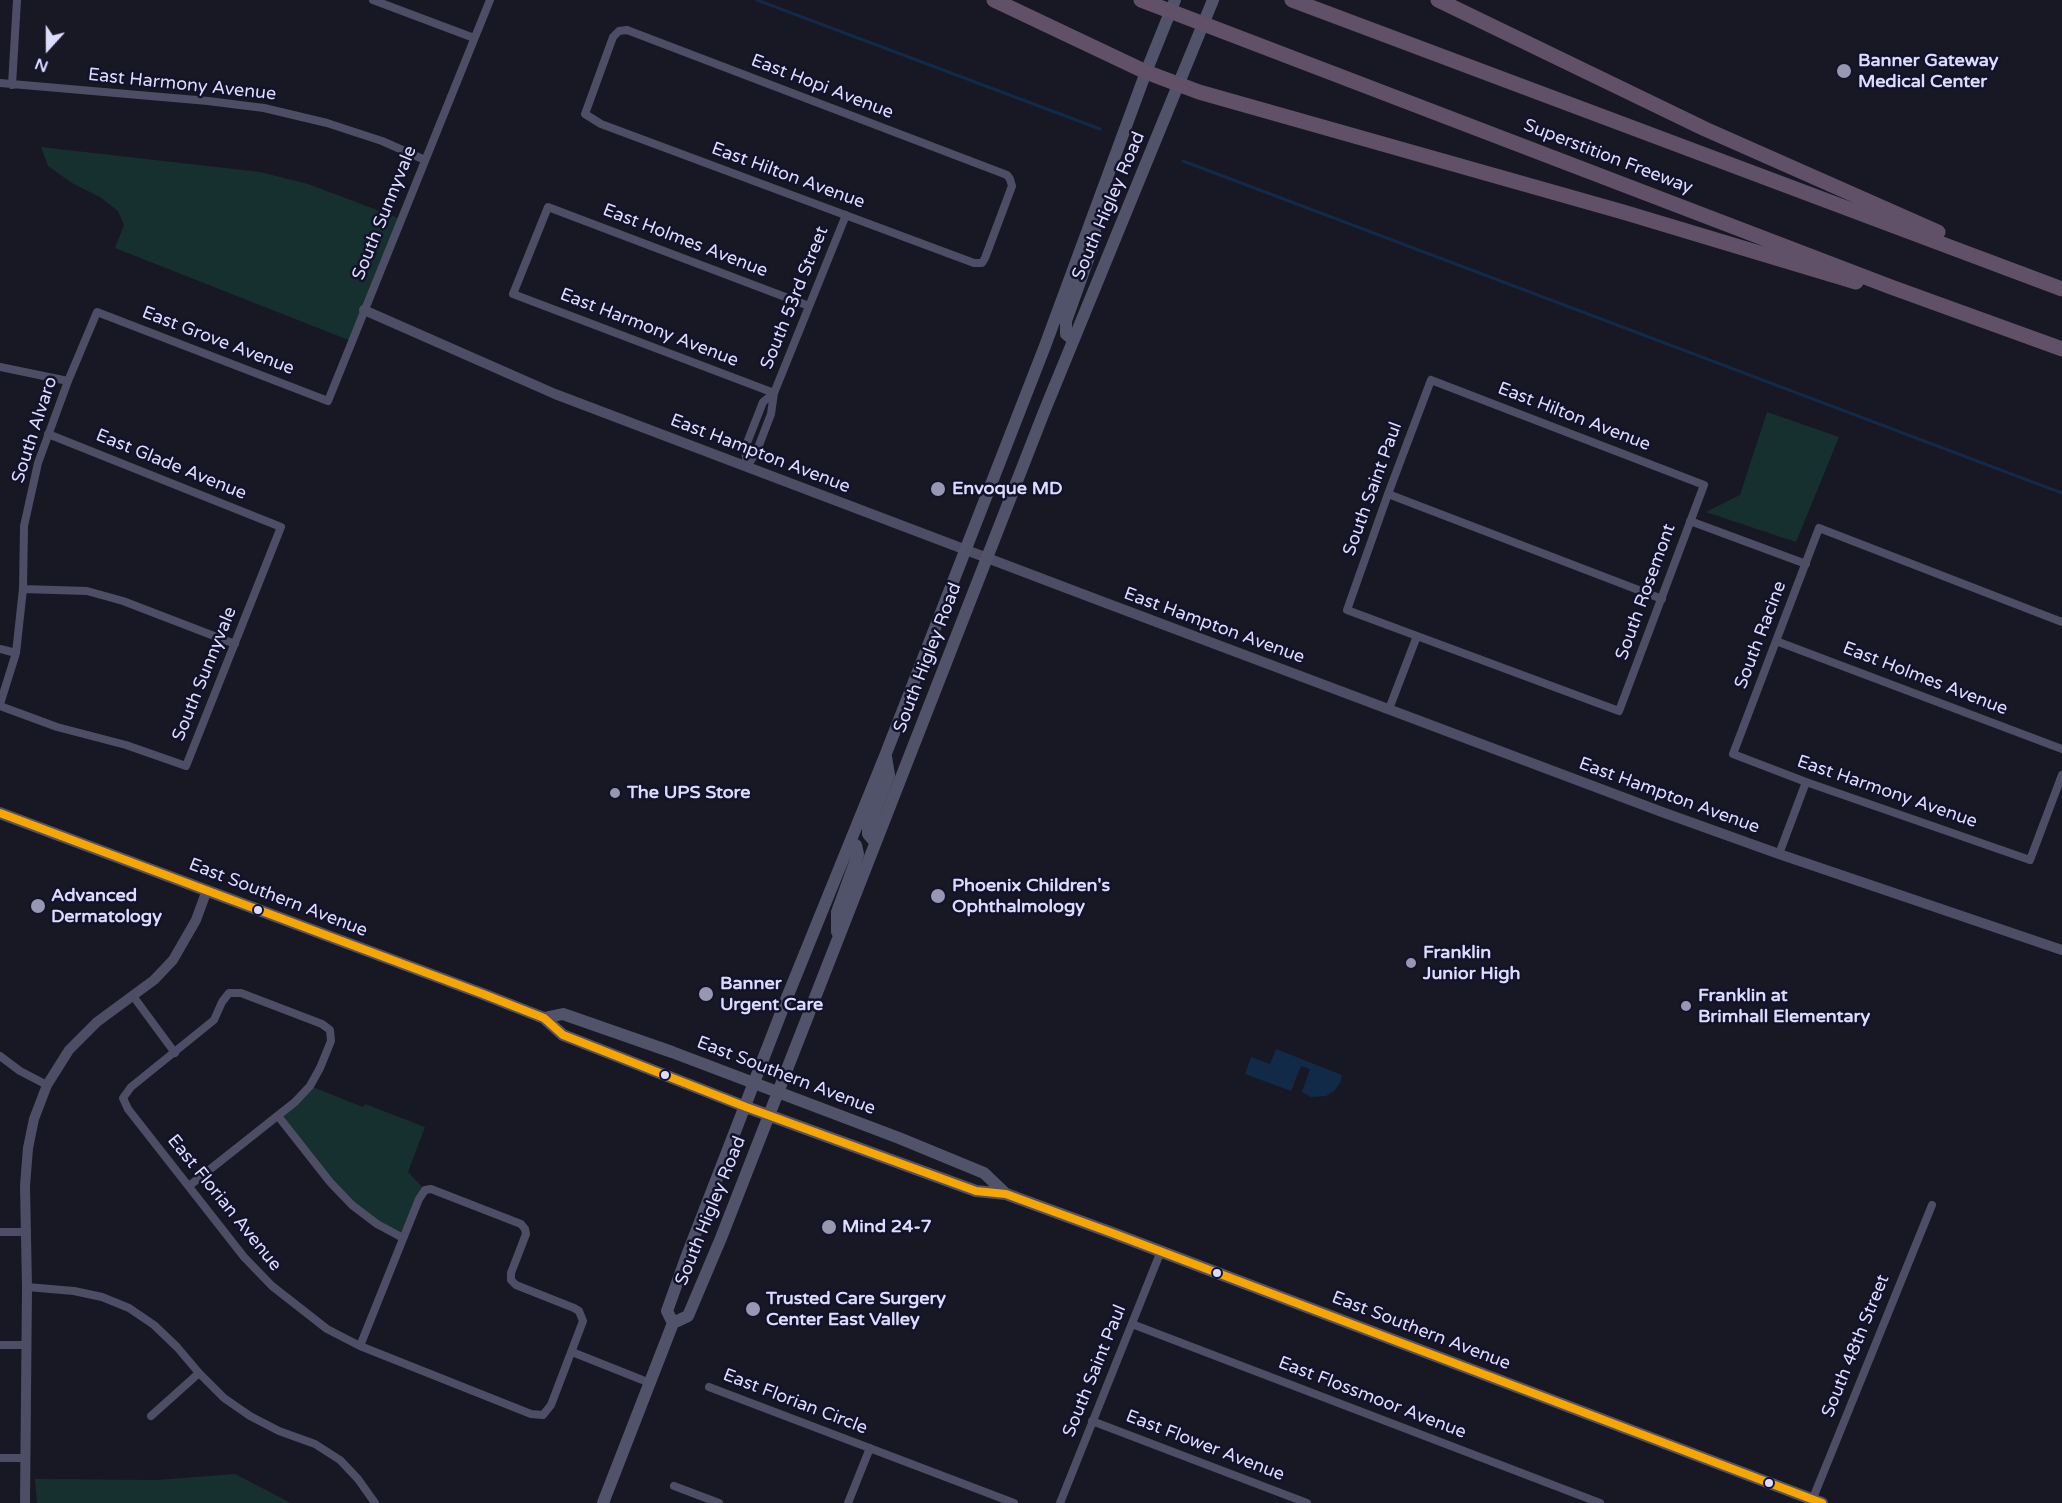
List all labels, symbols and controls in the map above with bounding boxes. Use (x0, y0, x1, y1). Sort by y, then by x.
north arrow (18, 18, 78, 78)
street label: East Hopi Avenue (748, 50, 896, 124)
place label: Banner Gateway Medical Center (1858, 50, 1998, 92)
text: N (32, 53, 51, 76)
marker: Banner Gateway Medical Center (1835, 62, 1853, 80)
street label: East Harmony Avenue (87, 64, 277, 106)
street label: Superstition Freeway (1520, 115, 1696, 199)
street label: South Higley Road (1068, 129, 1150, 283)
street label: East Hilton Avenue (708, 138, 868, 214)
street label: South Sunnyvale (348, 143, 422, 283)
street label: East Holmes Avenue (600, 200, 770, 282)
street label: South 53rd Street (756, 223, 834, 373)
street label: East Harmony Avenue (557, 284, 741, 372)
street label: East Grove Avenue (139, 302, 297, 380)
street label: South Alvaro (8, 374, 62, 486)
street label: East Hilton Avenue (1495, 378, 1653, 456)
street label: East Hampton Avenue (667, 410, 853, 498)
street label: South Saint Paul (1339, 419, 1407, 559)
street label: East Glade Avenue (93, 425, 249, 505)
place label: Envoque MD (952, 478, 1063, 500)
marker: Envoque MD (929, 480, 947, 498)
street label: South Rosemont (1611, 521, 1681, 663)
street label: South Racine (1731, 578, 1791, 692)
street label: South Higley Road (889, 580, 967, 736)
street label: East Hampton Avenue (1121, 583, 1307, 669)
street label: South Sunnyvale (168, 604, 242, 744)
street label: East Holmes Avenue (1840, 638, 2010, 720)
street label: East Harmony Avenue (1794, 751, 1980, 833)
street label: East Hampton Avenue (1576, 753, 1762, 839)
place label: The UPS Store (627, 782, 750, 804)
marker: The UPS Store (608, 786, 622, 800)
street label: East Southern Avenue (186, 854, 370, 942)
place label: Phoenix Children's Ophthalmology (952, 875, 1110, 918)
place label: Advanced Dermatology (51, 885, 162, 928)
marker: Phoenix Children's Ophthalmology (929, 887, 947, 905)
marker: Advanced Dermatology (29, 897, 47, 915)
unlabelled marker (252, 904, 264, 916)
place label: Franklin Junior High (1423, 942, 1521, 984)
marker: Franklin Junior High (1404, 956, 1418, 970)
place label: Banner Urgent Care (720, 973, 823, 1016)
marker: Banner Urgent Care (697, 985, 715, 1003)
place label: Franklin at Brimhall Elementary (1698, 985, 1870, 1028)
marker: Franklin at Brimhall Elementary (1679, 999, 1693, 1013)
street label: East Southern Avenue (694, 1032, 878, 1120)
unlabelled marker (659, 1069, 671, 1081)
street label: East Florian Avenue (162, 1130, 286, 1276)
street label: South Higley Road (671, 1133, 751, 1289)
place label: Mind 24-7 (842, 1216, 932, 1238)
marker: Mind 24-7 (820, 1218, 838, 1236)
unlabelled marker (1211, 1267, 1223, 1279)
street label: South 48th Street (1818, 1271, 1894, 1421)
street label: East Southern Avenue (1329, 1287, 1513, 1375)
place label: Trusted Care Surgery Center East Valley (766, 1288, 946, 1330)
marker: Trusted Care Surgery Center East Valley (744, 1300, 762, 1318)
street label: South Saint Paul (1059, 1302, 1131, 1440)
street label: East Flossmoor Avenue (1275, 1352, 1469, 1444)
street label: East Florian Circle (720, 1365, 870, 1439)
street label: East Flower Avenue (1123, 1406, 1287, 1486)
unlabelled marker (1763, 1477, 1775, 1489)

